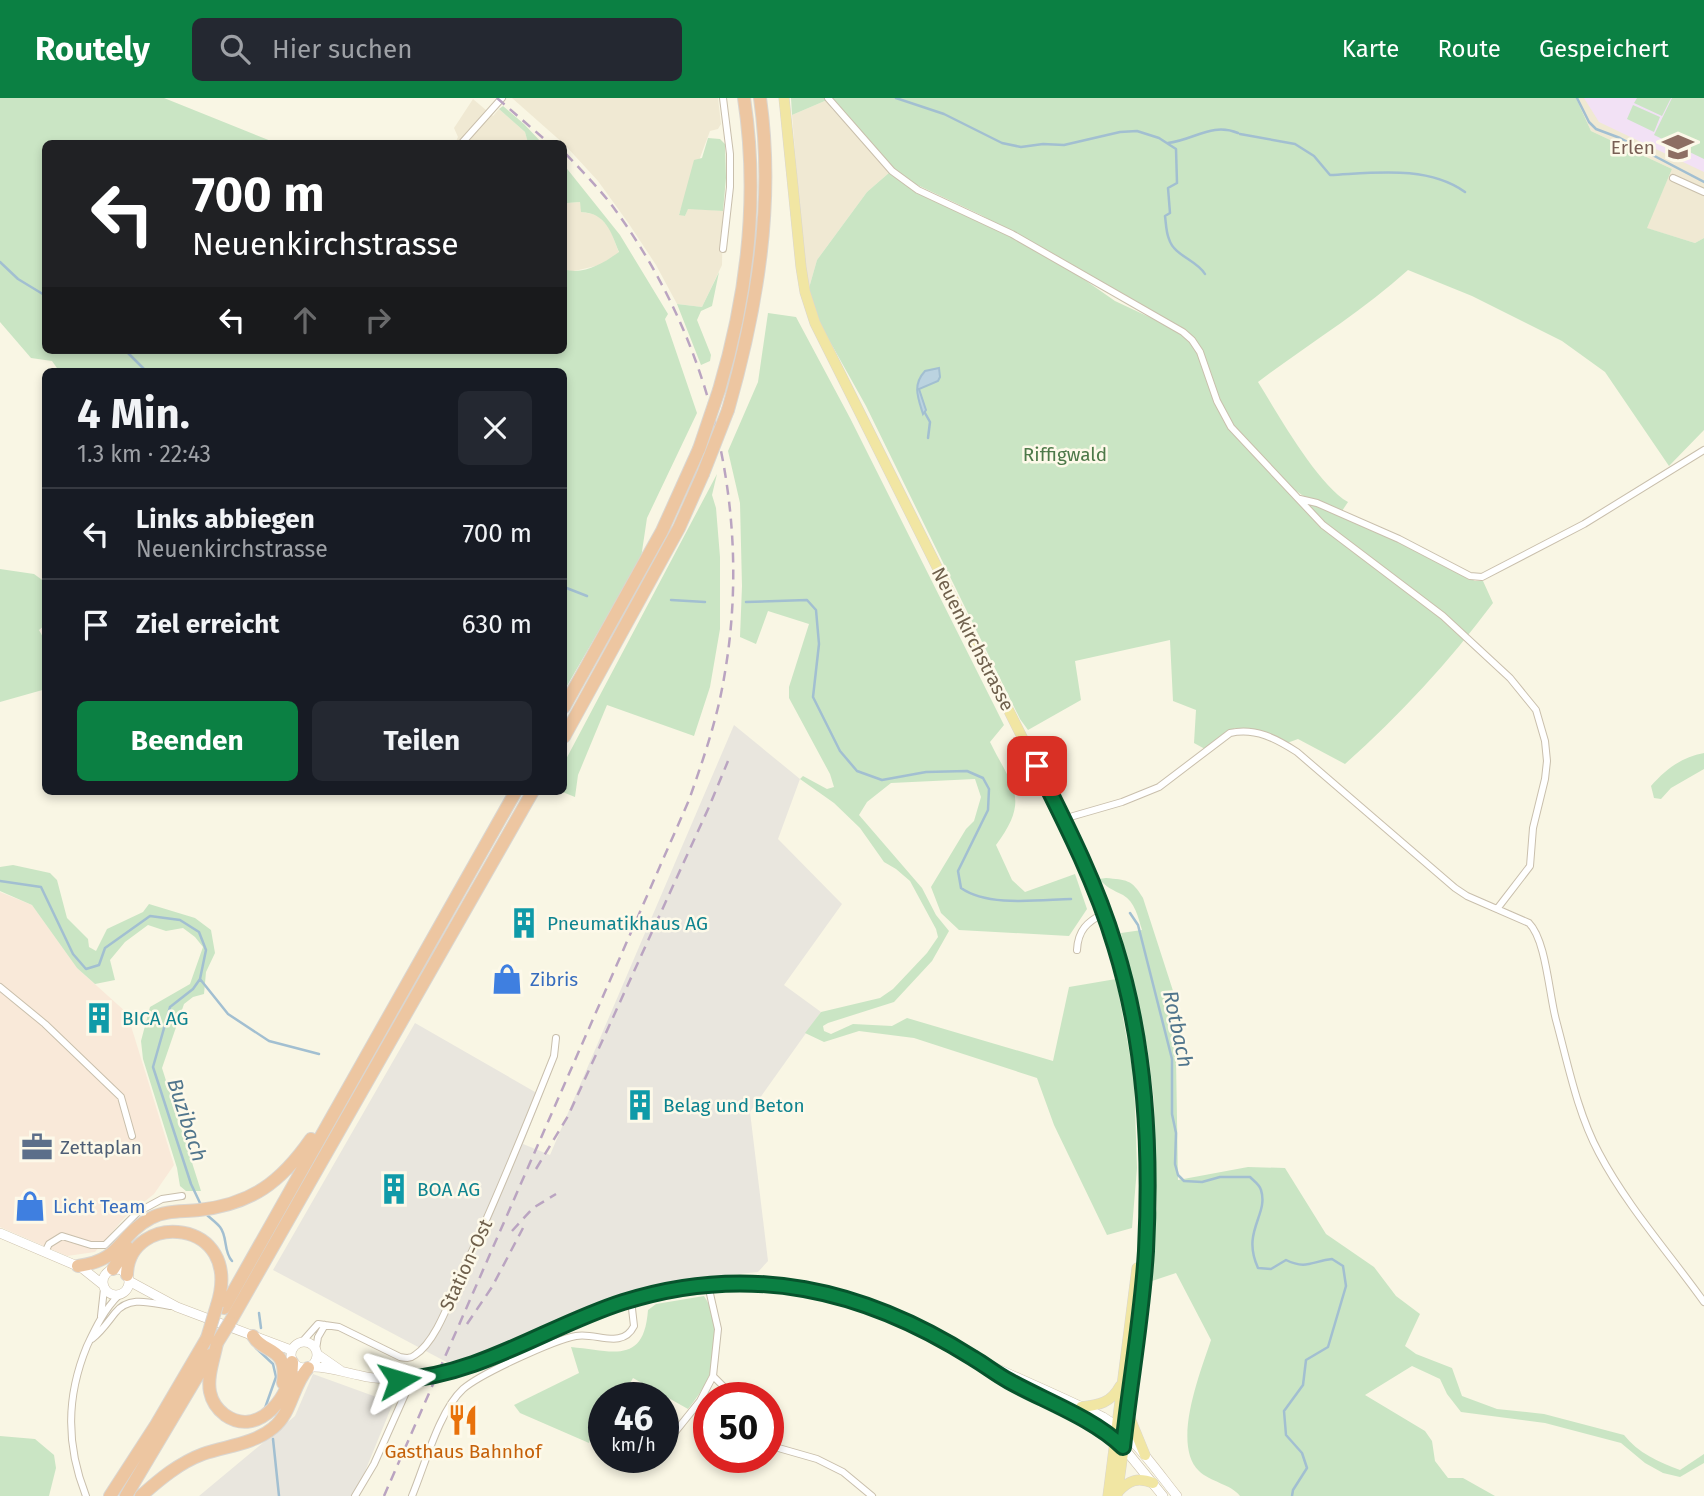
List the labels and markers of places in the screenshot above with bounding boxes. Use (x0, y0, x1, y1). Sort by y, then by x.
school or university icon: Erlen (1661, 130, 1695, 164)
place label: Erlen (1611, 136, 1655, 159)
pin (1007, 736, 1067, 796)
building icon: Pneumatikhaus AG (507, 906, 541, 940)
place label: Pneumatikhaus AG (547, 912, 708, 935)
shop icon: Zibris (490, 962, 524, 996)
place label: Zibris (530, 968, 578, 991)
building icon: BICA AG (82, 1001, 116, 1035)
place label: BICA AG (122, 1007, 188, 1030)
building icon: Belag und Beton (623, 1088, 657, 1122)
place label: Belag und Beton (663, 1094, 805, 1117)
office icon: Zettaplan (20, 1130, 54, 1164)
place label: Zettaplan (60, 1136, 142, 1159)
building icon: BOA AG (377, 1172, 411, 1206)
place label: BOA AG (417, 1178, 480, 1201)
shop icon: Licht Team (13, 1189, 47, 1223)
place label: Licht Team (53, 1195, 146, 1218)
restaurant icon: Gasthaus Bahnhof (446, 1403, 480, 1437)
place label: Gasthaus Bahnhof (384, 1440, 543, 1463)

